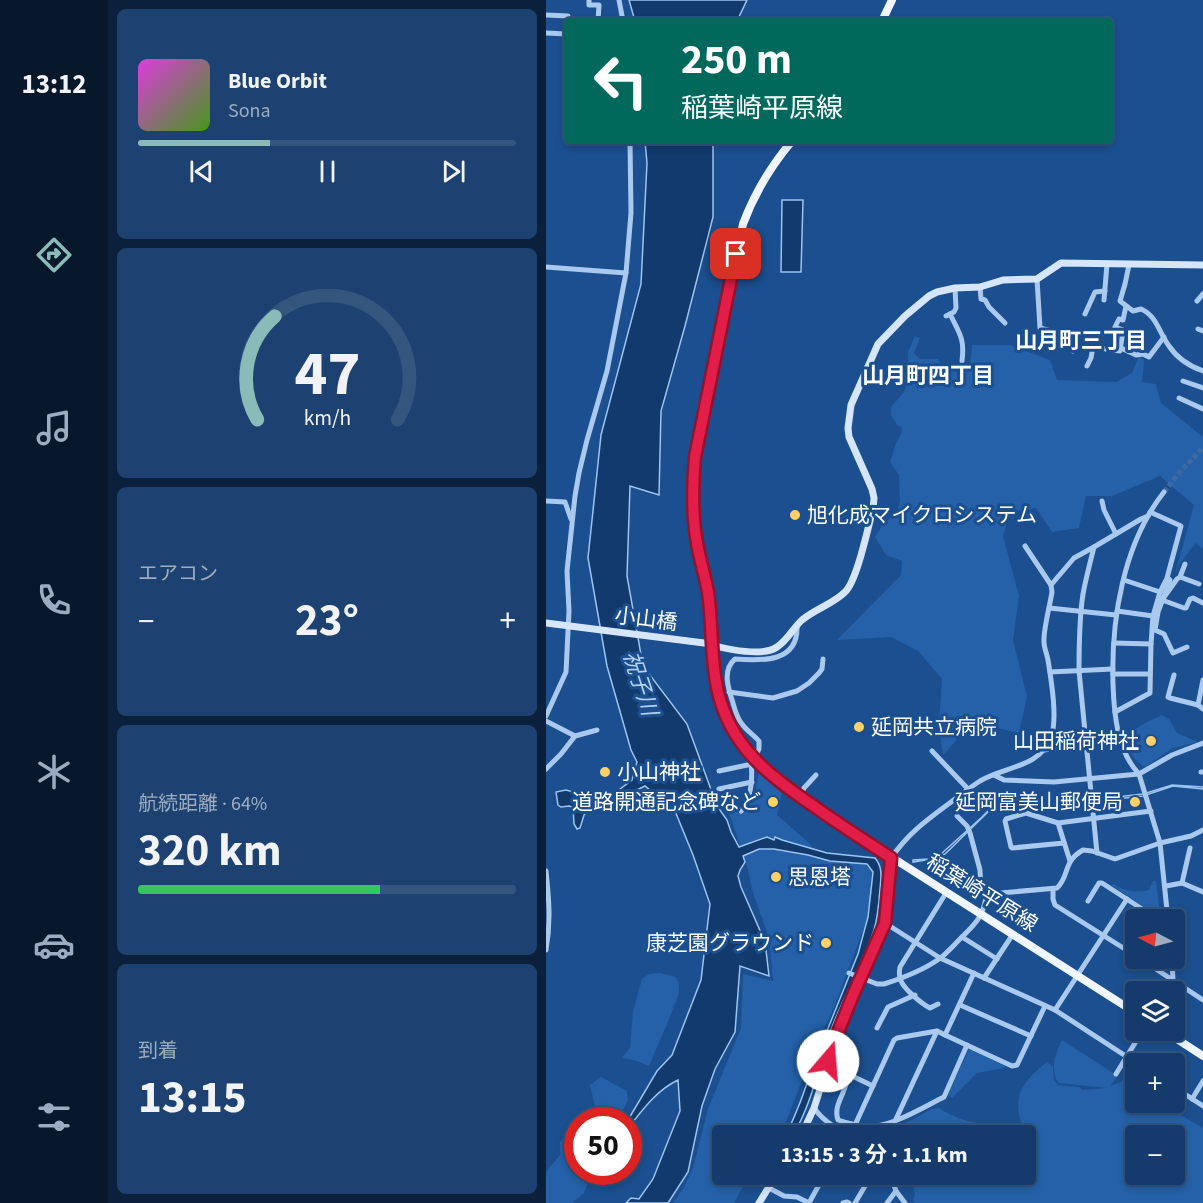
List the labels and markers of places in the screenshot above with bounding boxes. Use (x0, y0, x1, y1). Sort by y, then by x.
pin (710, 228, 761, 279)
place label: 旭化成マイクロシステム (807, 500, 1037, 530)
marker: 旭化成マイクロシステム (788, 508, 802, 522)
place label: 延岡共立病院 (871, 712, 997, 742)
marker: 延岡共立病院 (852, 720, 866, 734)
place label: 山田稲荷神社 (1013, 726, 1139, 756)
marker: 山田稲荷神社 (1144, 734, 1158, 748)
place label: 小山神社 (617, 757, 701, 787)
marker: 小山神社 (598, 765, 612, 779)
place label: 道路開通記念碑など (572, 787, 761, 817)
place label: 延岡富美山郵便局 (955, 787, 1123, 817)
marker: 道路開通記念碑など (766, 795, 780, 809)
marker: 延岡富美山郵便局 (1128, 795, 1142, 809)
place label: 思恩塔 (788, 862, 851, 892)
marker: 思恩塔 (769, 870, 783, 884)
place label: 康芝園グラウンド (646, 928, 814, 958)
marker: 康芝園グラウンド (819, 936, 833, 950)

